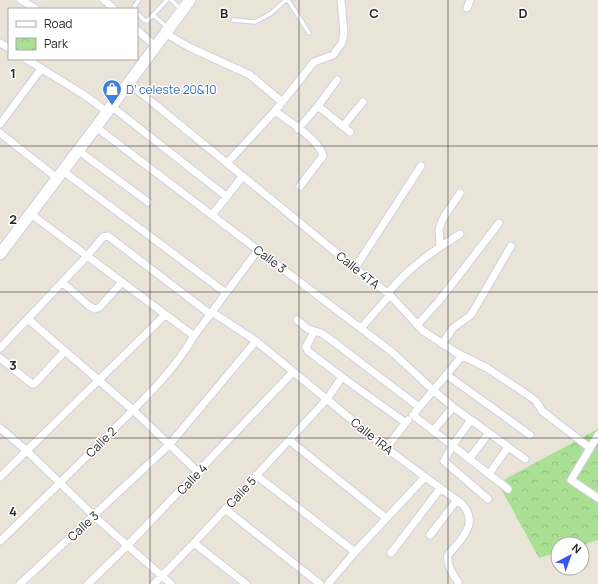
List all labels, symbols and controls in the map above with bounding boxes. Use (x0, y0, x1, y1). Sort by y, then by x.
text: B (220, 4, 228, 22)
text: C (369, 4, 379, 22)
text: D (518, 4, 528, 22)
legend (8, 8, 138, 60)
text: Road (44, 15, 72, 32)
text: Park (44, 35, 69, 52)
text: 1 (10, 64, 16, 82)
shop icon: D’ celeste 20&10 (101, 78, 123, 106)
place label: D’ celeste 20&10 (126, 81, 217, 98)
text: 2 (9, 210, 17, 228)
street label: Calle 3 (250, 241, 290, 277)
street label: Calle 4TA (333, 247, 384, 293)
text: 3 (9, 356, 17, 374)
street label: Calle 1RA (347, 414, 397, 459)
street label: Calle 2 (82, 423, 120, 461)
street label: Calle 4 (173, 460, 211, 498)
street label: Calle 5 (222, 473, 260, 511)
text: 4 (9, 502, 17, 520)
street label: Calle 3 (64, 507, 102, 545)
north arrow (550, 536, 590, 576)
text: N (569, 540, 585, 556)

